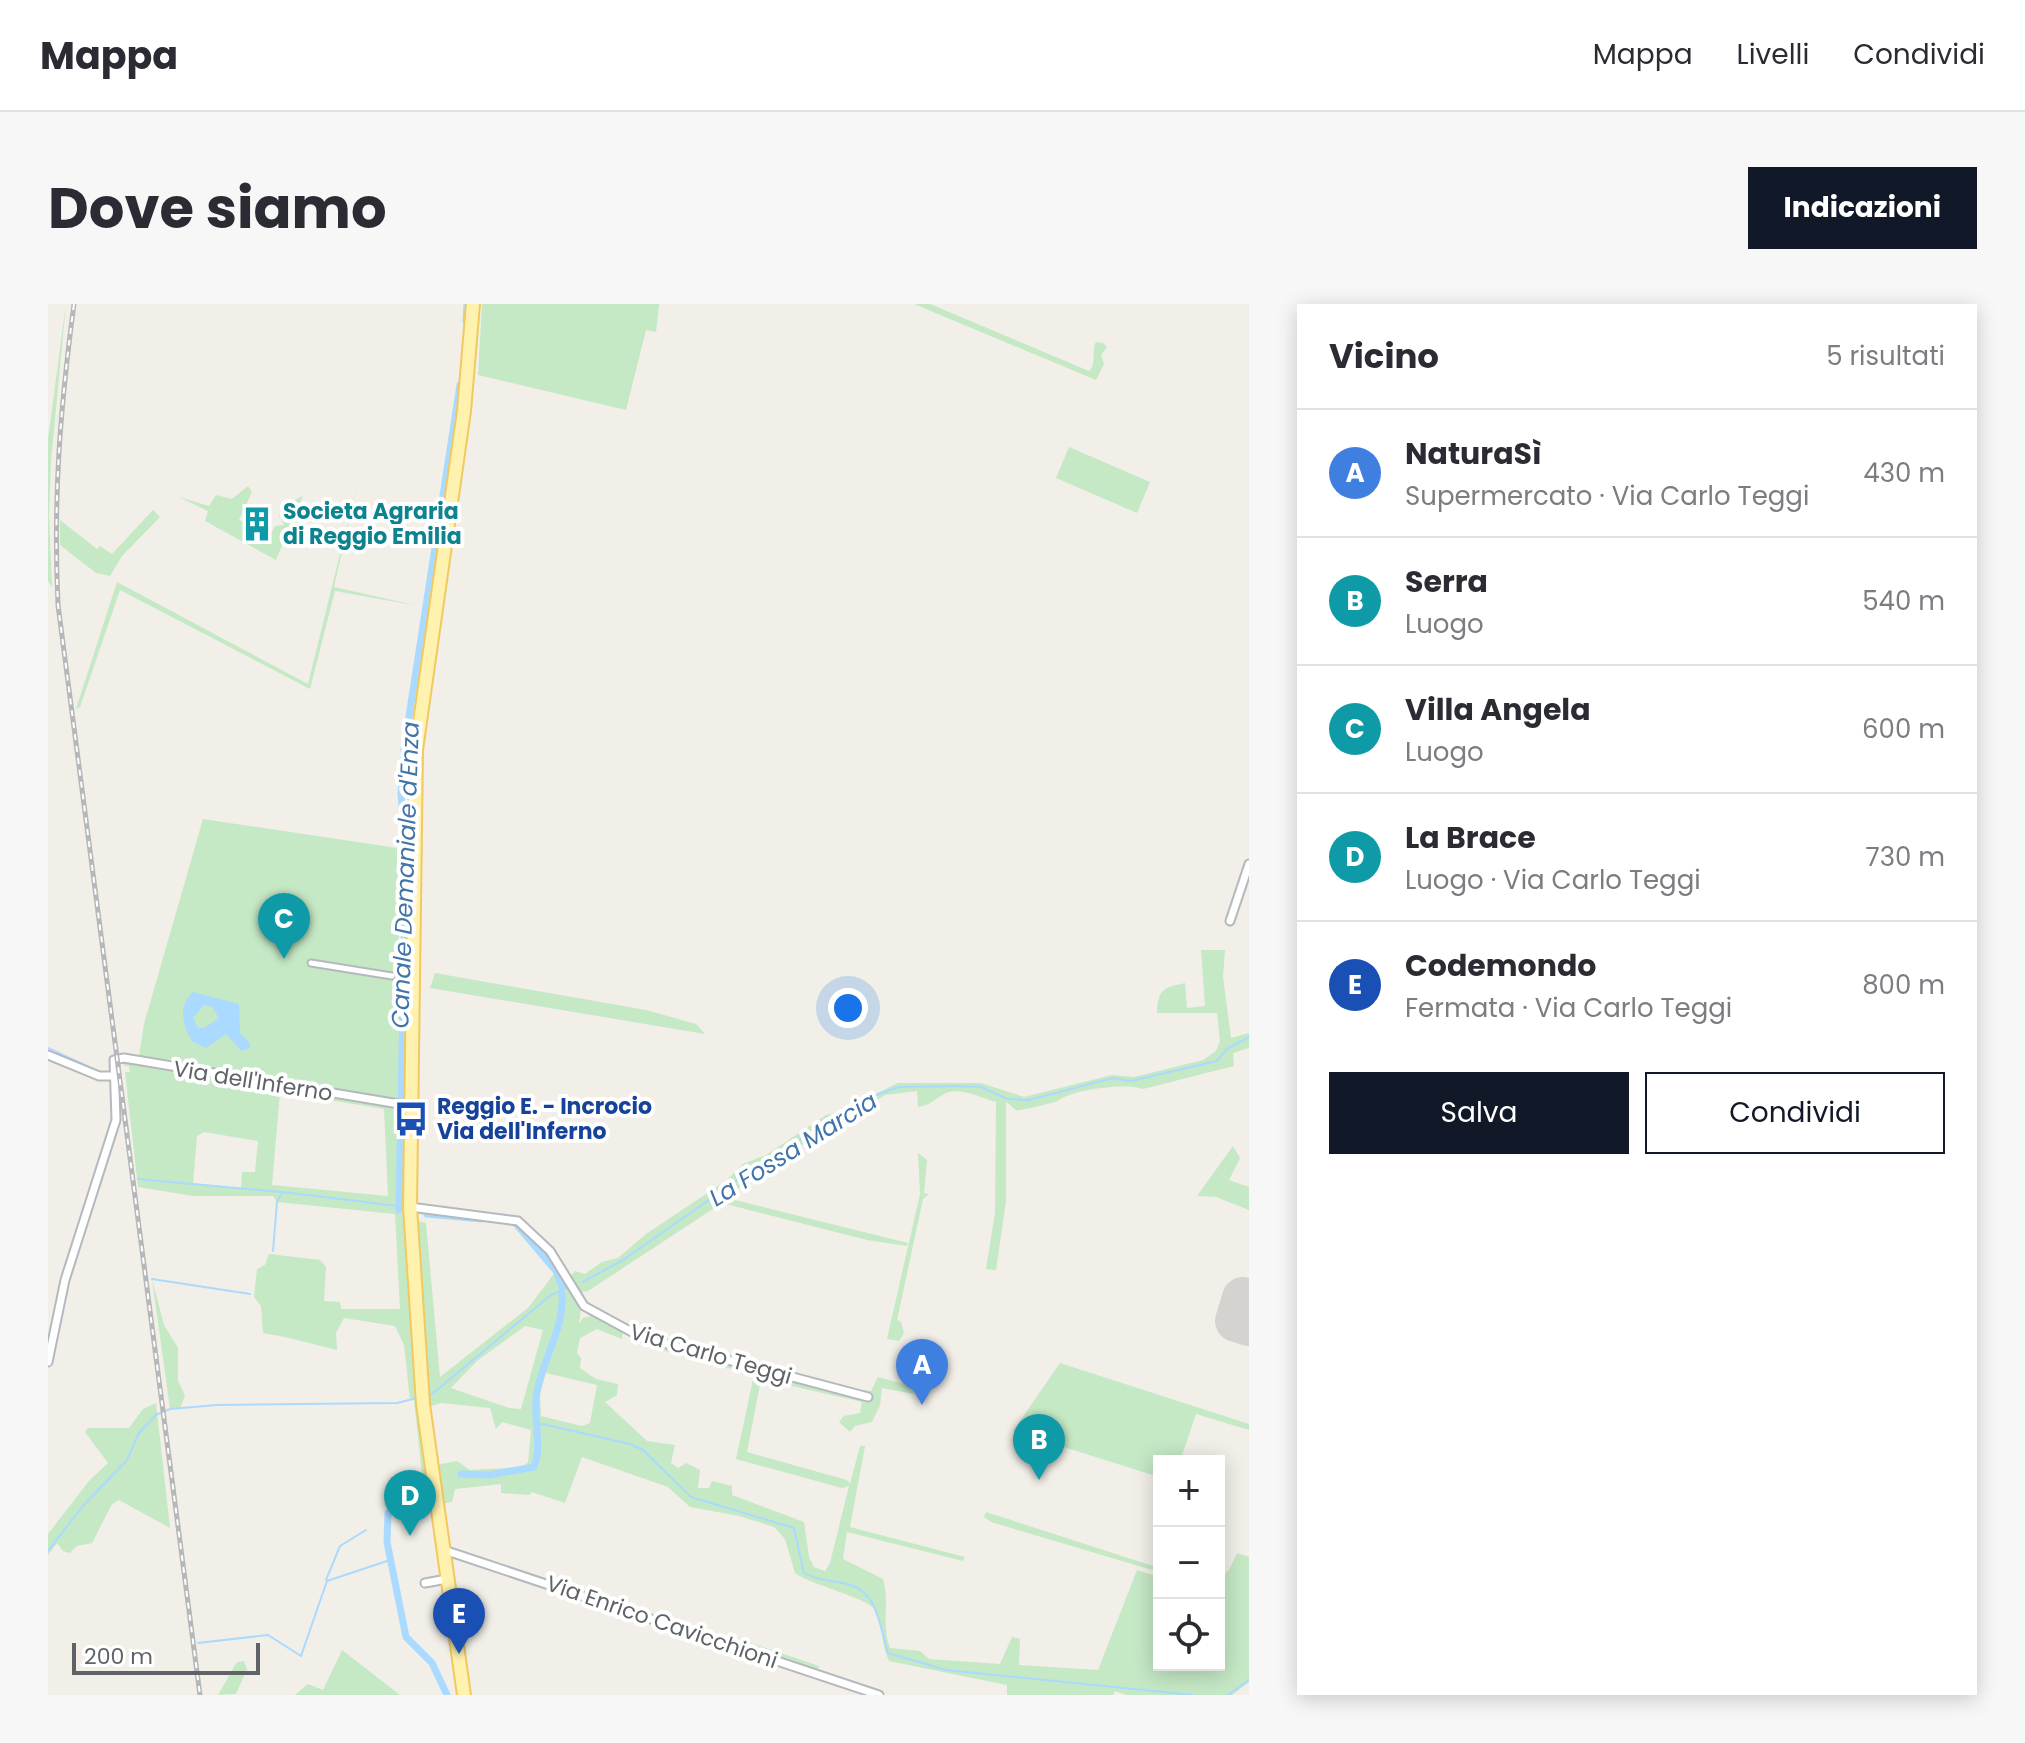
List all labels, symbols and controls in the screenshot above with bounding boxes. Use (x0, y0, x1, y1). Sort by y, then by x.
text: Mappa (40, 29, 178, 82)
text: Mappa (1593, 35, 1693, 74)
text: Livelli (1737, 35, 1809, 74)
text: Condividi (1853, 35, 1985, 74)
button: Indicazioni (1748, 167, 1977, 249)
text: Dove siamo (48, 169, 387, 248)
text: Vicino (1329, 332, 1439, 380)
text: 5 risultati (1826, 338, 1945, 374)
text: NaturaSì (1405, 432, 1542, 475)
text: A (1345, 455, 1365, 491)
text: 430 m (1863, 455, 1945, 491)
text: Supermercato · Via Carlo Teggi (1405, 478, 1809, 514)
place label: Societa Agraria di Reggio Emilia (283, 496, 462, 552)
building icon: Societa Agraria di Reggio Emilia (238, 505, 276, 543)
text: Serra (1405, 560, 1488, 603)
text: B (1346, 583, 1364, 619)
text: 540 m (1862, 583, 1945, 619)
text: Luogo (1405, 606, 1484, 642)
text: Villa Angela (1405, 688, 1591, 731)
text: C (1345, 711, 1365, 747)
text: 600 m (1862, 711, 1945, 747)
water label: Canale Demaniale d'Enza (383, 721, 427, 1029)
text: Luogo (1405, 734, 1484, 770)
text: La Brace (1405, 816, 1536, 859)
text: D (1346, 839, 1364, 875)
text: 730 m (1865, 839, 1945, 875)
text: Luogo · Via Carlo Teggi (1405, 862, 1701, 898)
pin: C (258, 893, 310, 959)
text: Codemondo (1405, 944, 1596, 987)
text: E (1348, 967, 1362, 1003)
text: 800 m (1862, 967, 1945, 1003)
your location (828, 988, 868, 1028)
text: Fermata · Via Carlo Teggi (1405, 990, 1732, 1026)
street label: Via dell'Inferno (171, 1053, 335, 1109)
button: Salva (1329, 1072, 1629, 1154)
button: Condividi (1645, 1072, 1945, 1154)
water label: La Fossa Marcia (703, 1084, 883, 1214)
place label: Reggio E. - Incrocio Via dell'Inferno (437, 1091, 652, 1147)
bus stop icon: Reggio E. - Incrocio Via dell'Inferno (392, 1100, 430, 1138)
street label: Via Carlo Teggi (626, 1316, 796, 1392)
pin: A (896, 1339, 948, 1405)
pin: B (1013, 1414, 1065, 1480)
map controls (1153, 1455, 1225, 1671)
button: + (1153, 1455, 1225, 1527)
pin: D (384, 1470, 436, 1536)
button: − (1153, 1527, 1225, 1599)
street label: Via Enrico Cavicchioni (542, 1568, 782, 1676)
pin: E (433, 1588, 485, 1654)
button: locate (1153, 1599, 1225, 1671)
scale bar (72, 1639, 260, 1675)
text: 200 m (84, 1641, 153, 1672)

